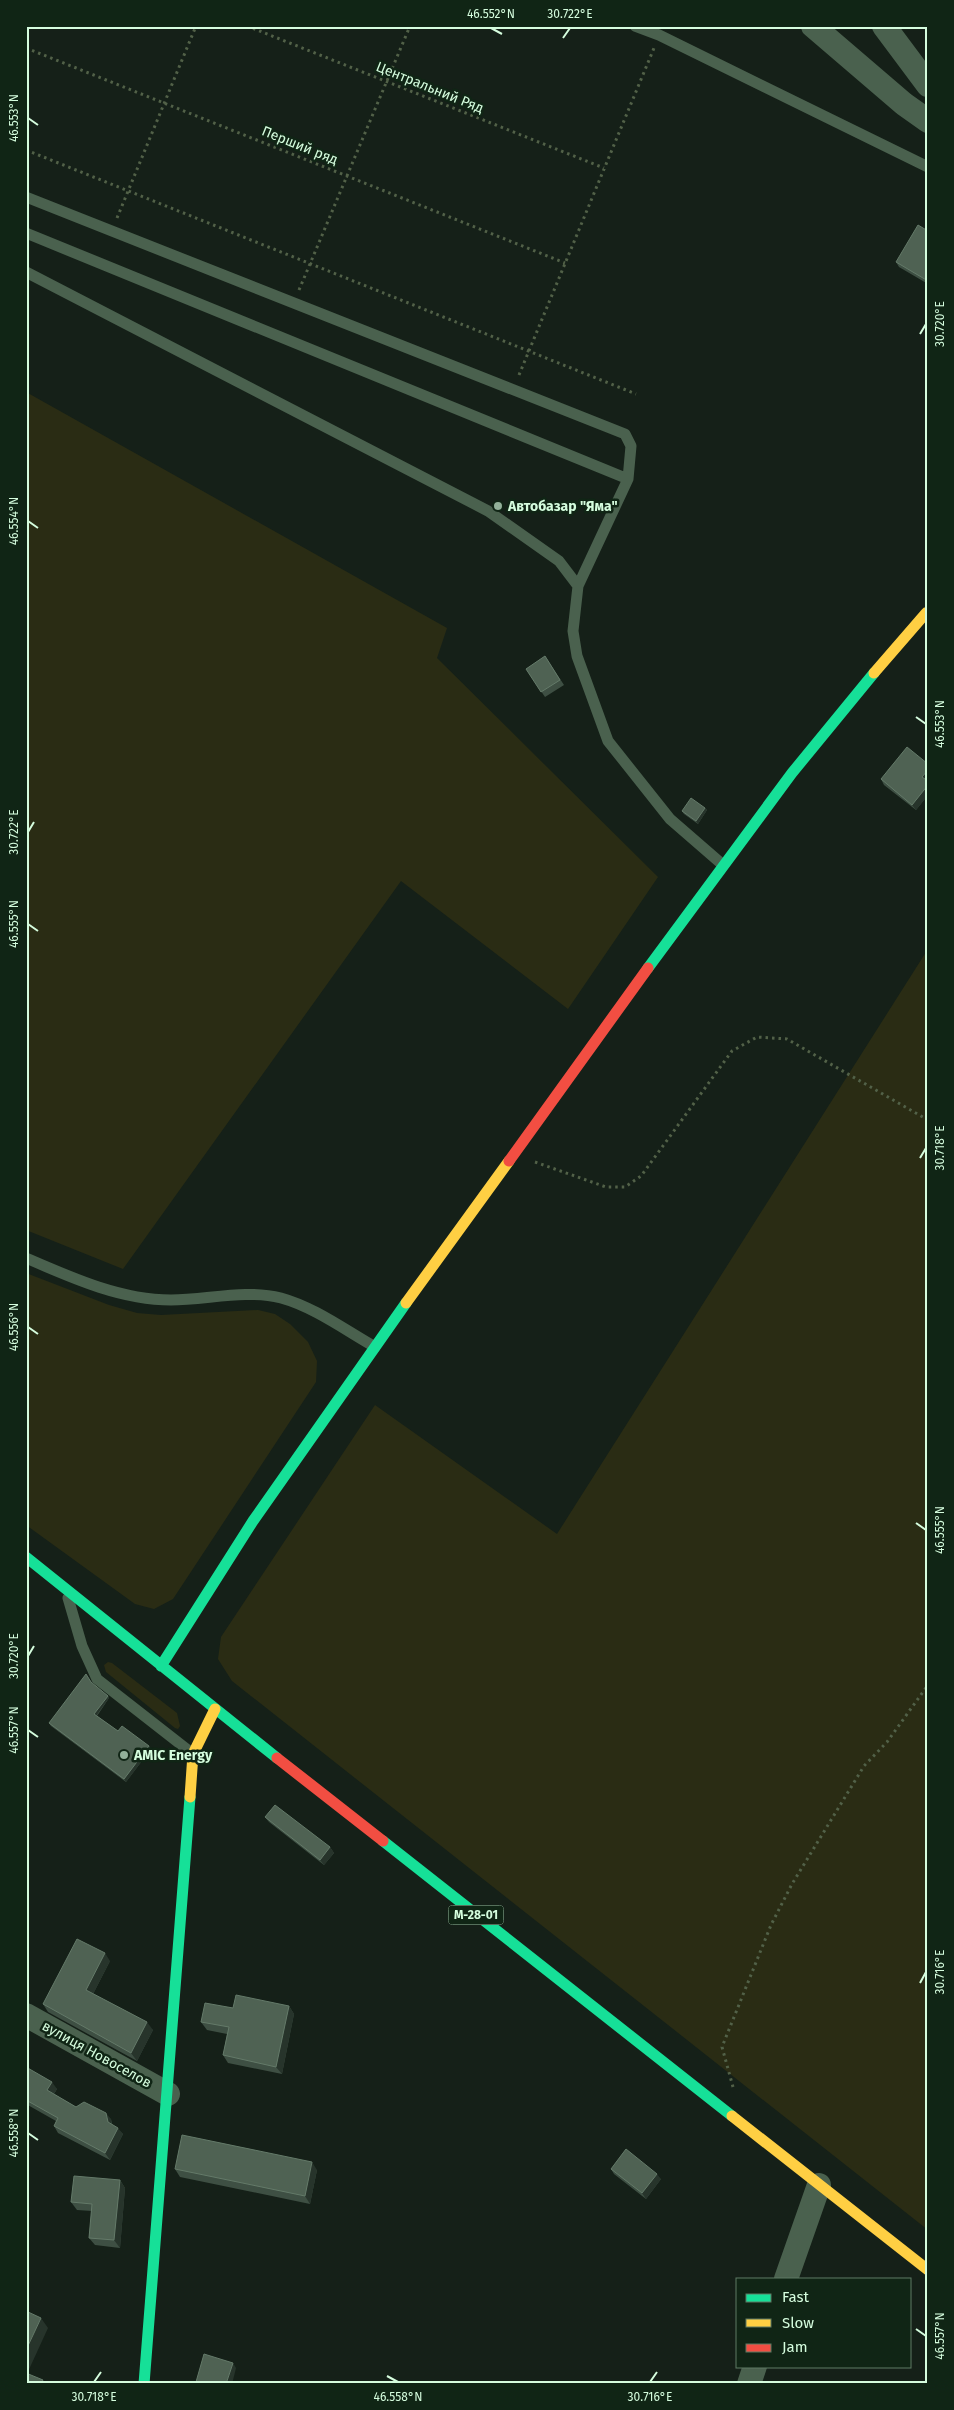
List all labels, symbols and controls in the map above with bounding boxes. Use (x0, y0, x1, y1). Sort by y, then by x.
text: 46.552°N (467, 7, 515, 21)
text: 30.722°E (547, 7, 593, 21)
street label: Центральний Ряд (374, 58, 486, 117)
text: 46.553°N (7, 94, 21, 142)
street label: Перший ряд (259, 122, 341, 169)
text: 30.720°E (933, 301, 947, 347)
text: 46.554°N (7, 497, 21, 545)
place label: Автобазар "Яма" (507, 498, 618, 515)
marker: Автобазар "Яма" (492, 500, 504, 512)
text: 46.553°N (933, 700, 947, 748)
text: 30.722°E (7, 809, 21, 855)
text: 46.555°N (7, 900, 21, 948)
text: 30.718°E (933, 1125, 947, 1171)
text: 46.556°N (7, 1303, 21, 1351)
text: 46.555°N (933, 1506, 947, 1554)
text: 30.720°E (7, 1633, 21, 1679)
text: 46.557°N (7, 1706, 21, 1754)
place label: AMIC Energy (133, 1747, 213, 1764)
marker: AMIC Energy (118, 1749, 130, 1761)
road number: М-28-01 (448, 1906, 504, 1924)
text: 30.716°E (933, 1950, 947, 1994)
street label: вулиця Новоселов (39, 2017, 154, 2092)
text: 46.558°N (7, 2109, 21, 2157)
legend (736, 2278, 912, 2368)
text: Fast (782, 2288, 809, 2306)
text: 46.557°N (933, 2312, 947, 2360)
text: Slow (782, 2314, 814, 2332)
text: Jam (782, 2338, 808, 2356)
text: 30.718°E (71, 2390, 117, 2404)
text: 46.558°N (374, 2390, 422, 2404)
text: 30.716°E (628, 2390, 672, 2404)

